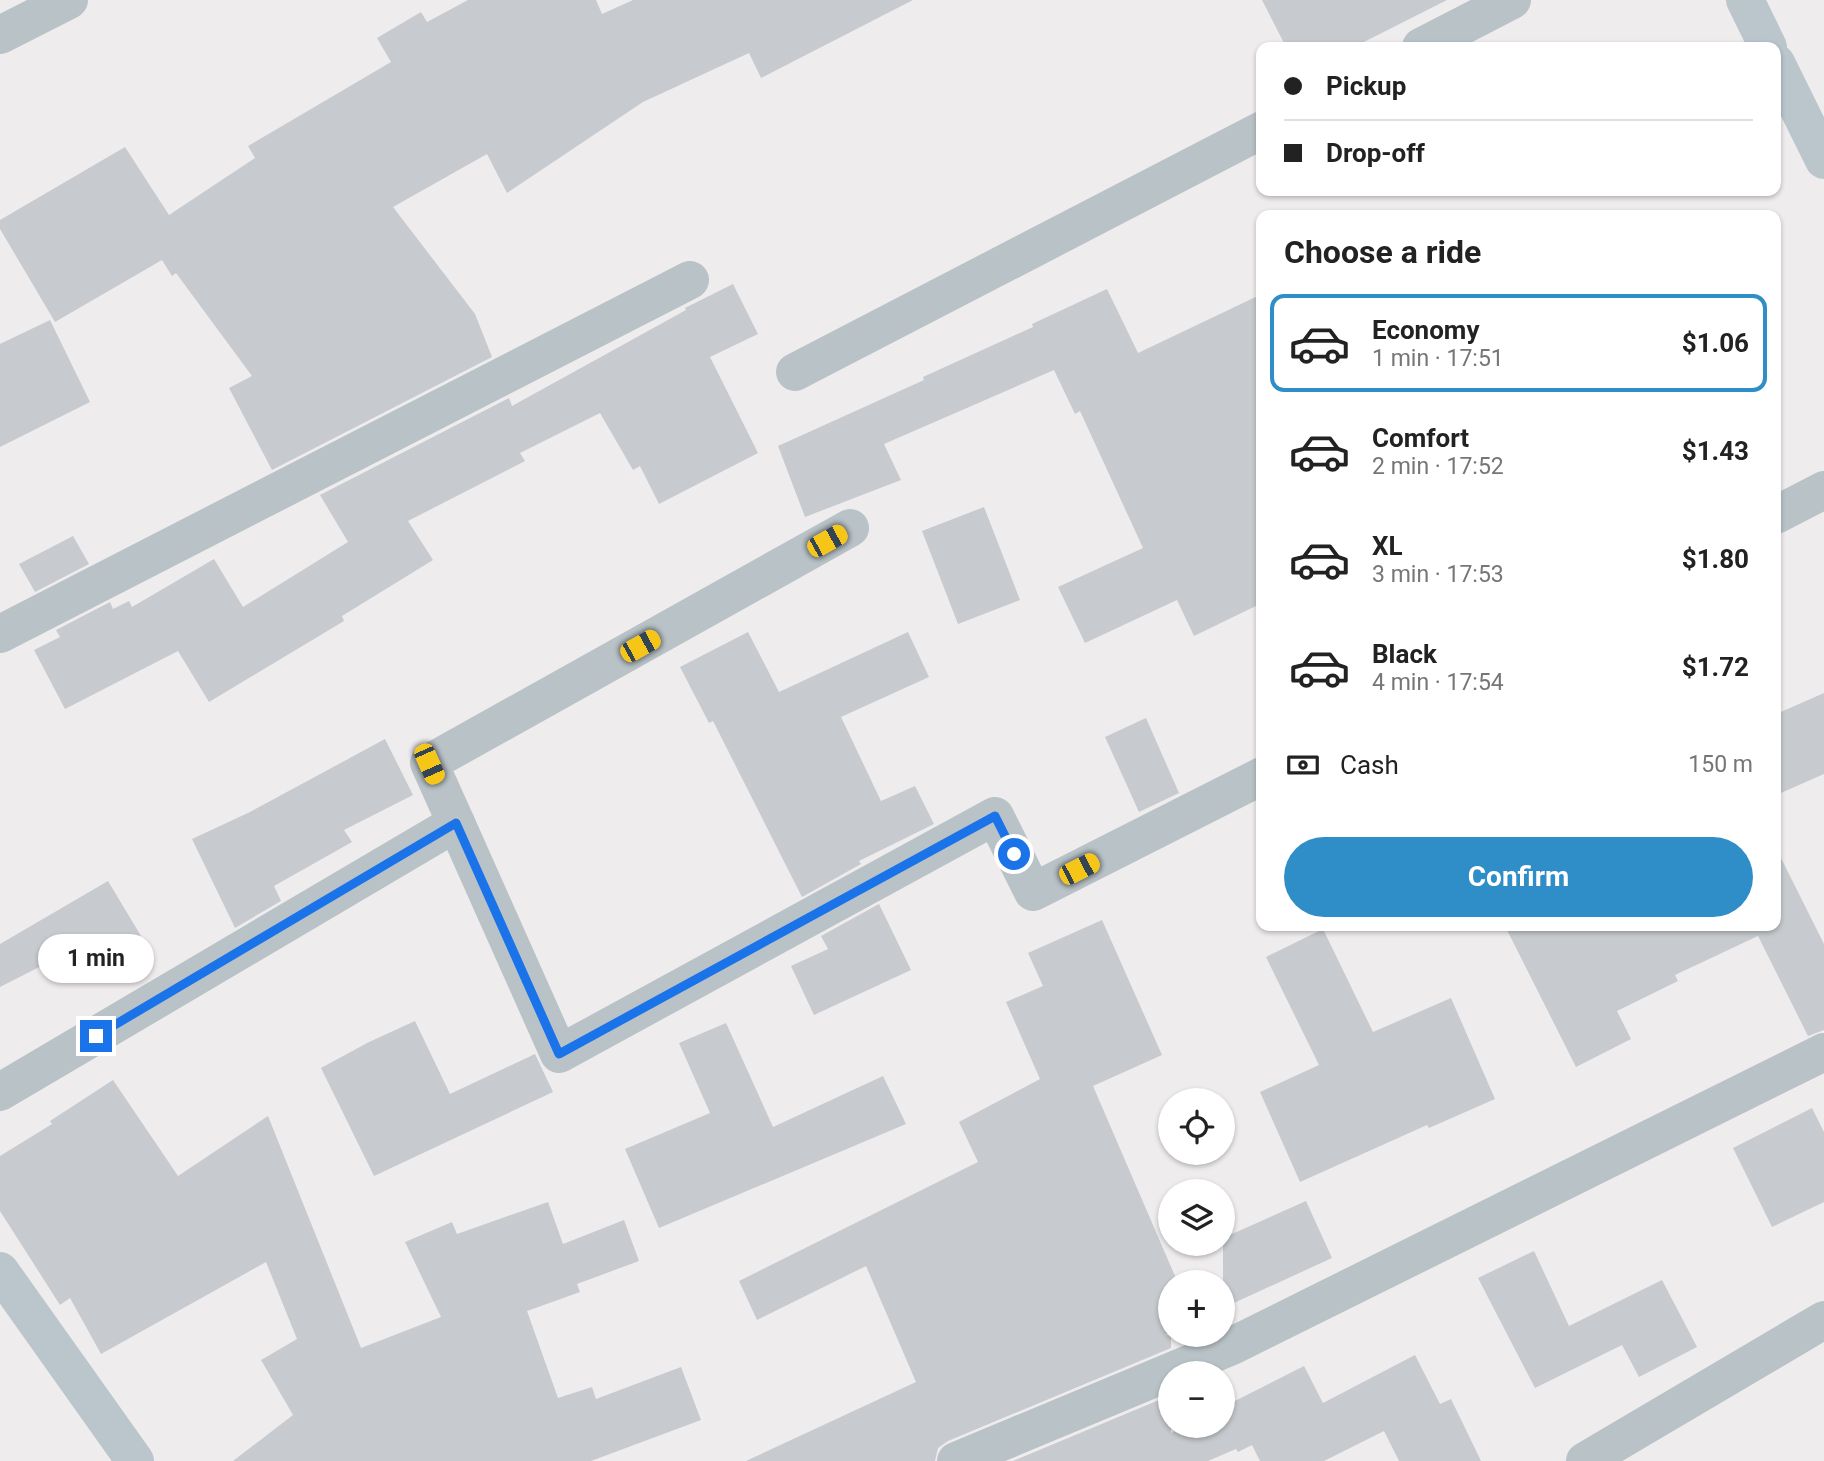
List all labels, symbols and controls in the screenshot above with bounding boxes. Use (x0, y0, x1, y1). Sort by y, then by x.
text: Pickup (1326, 71, 1406, 101)
text: Drop-off (1326, 138, 1425, 168)
text: Choose a ride (1284, 233, 1481, 271)
icon: car (1288, 312, 1351, 375)
text: Economy (1372, 315, 1479, 345)
text: $1.06 (1682, 328, 1749, 358)
text: 1 min · 17:51 (1372, 345, 1504, 372)
icon: car (1288, 420, 1351, 483)
text: Comfort (1372, 423, 1469, 453)
text: $1.43 (1682, 436, 1749, 466)
text: 2 min · 17:52 (1372, 453, 1504, 480)
car (804, 522, 851, 560)
icon: car (1288, 528, 1351, 591)
text: XL (1372, 531, 1403, 561)
text: $1.80 (1682, 544, 1749, 574)
text: 3 min · 17:53 (1372, 561, 1504, 588)
car (617, 627, 664, 665)
icon: car (1288, 636, 1351, 699)
text: Black (1372, 639, 1437, 669)
text: $1.72 (1682, 652, 1749, 682)
text: 4 min · 17:54 (1372, 669, 1504, 696)
car (411, 741, 448, 787)
icon: cash (1284, 746, 1322, 784)
text: Cash (1340, 750, 1399, 780)
text: 150 m (1688, 751, 1753, 778)
button: Confirm (1284, 837, 1753, 917)
route start (998, 838, 1030, 870)
car (1056, 850, 1103, 888)
callout: 1 min (38, 934, 154, 984)
text: 1 min (67, 945, 125, 972)
route end (80, 1020, 112, 1052)
map controls (1158, 1088, 1235, 1438)
button: locate (1158, 1088, 1235, 1165)
button: layers (1158, 1179, 1235, 1256)
button: + (1158, 1270, 1235, 1347)
button: − (1158, 1361, 1235, 1438)

